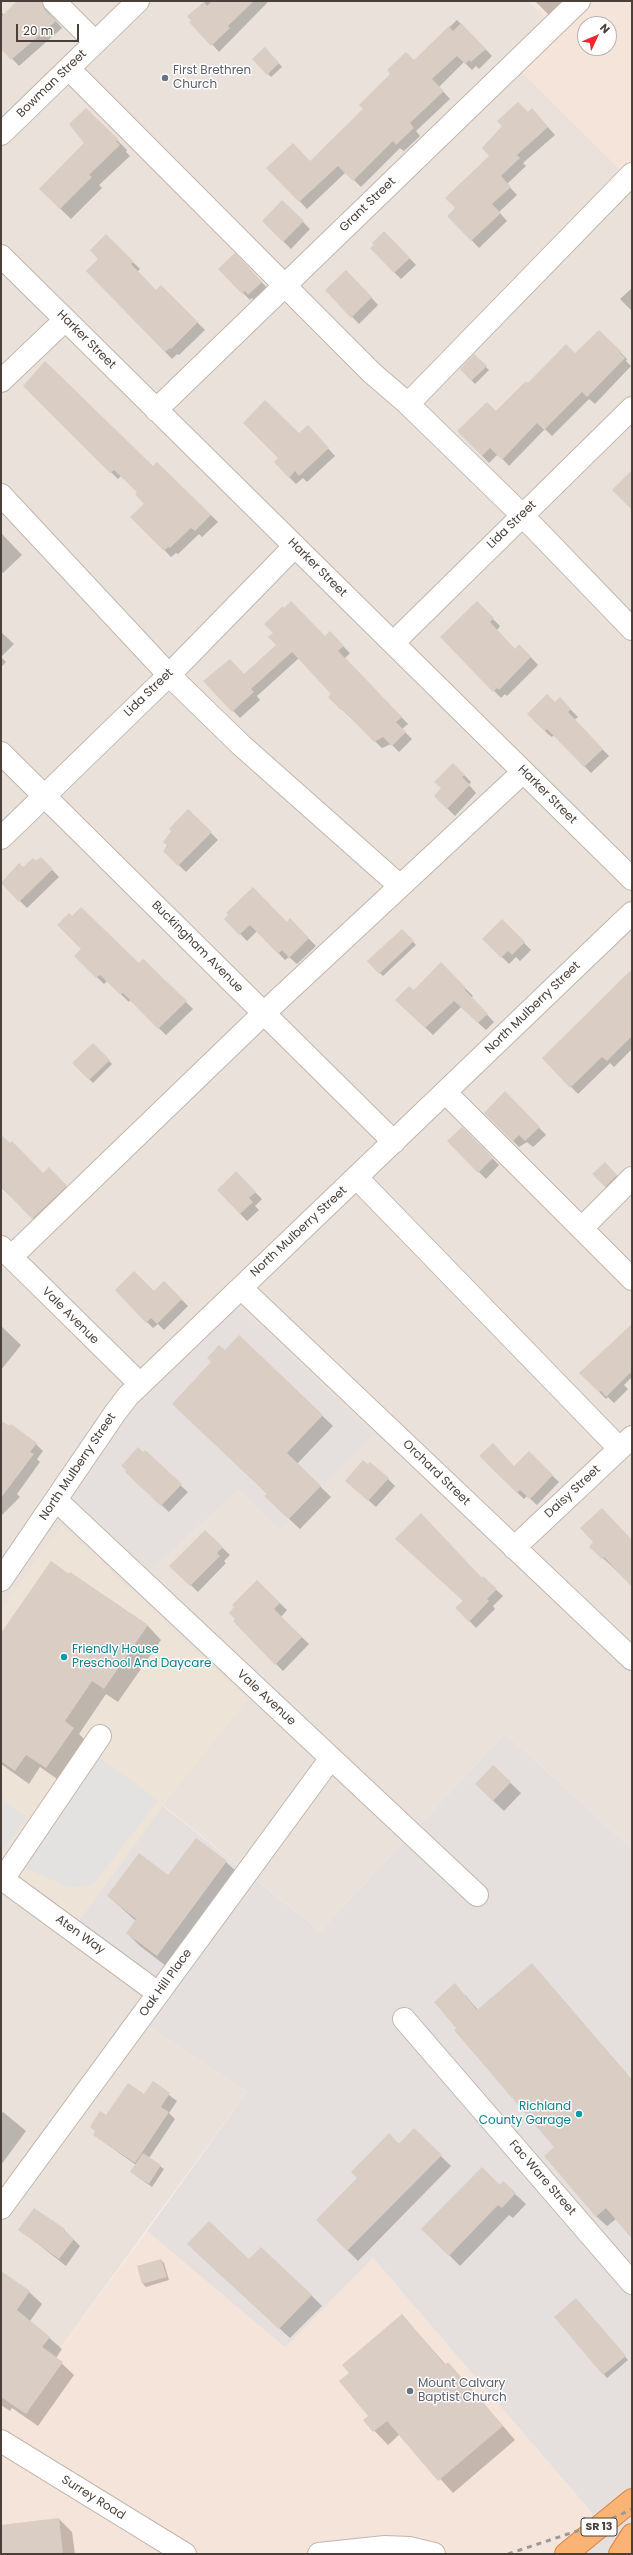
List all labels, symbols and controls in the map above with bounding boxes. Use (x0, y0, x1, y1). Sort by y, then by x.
scale bar (18, 16, 81, 42)
north arrow (577, 16, 617, 56)
text: N (596, 20, 614, 37)
text: 20 m (23, 22, 53, 39)
street label: Bowman Street (14, 47, 90, 121)
place label: First Brethren Church (173, 64, 251, 92)
marker: First Brethren Church (160, 73, 170, 83)
street label: Grant Street (337, 175, 399, 235)
street label: Harker Street (54, 308, 118, 372)
street label: Lida Street (484, 498, 540, 552)
street label: Harker Street (285, 536, 349, 600)
street label: Lida Street (121, 666, 177, 720)
street label: Harker Street (515, 763, 579, 827)
street label: Buckingham Avenue (148, 898, 246, 996)
street label: North Mulberry Street (483, 959, 583, 1057)
street label: North Mulberry Street (248, 1184, 350, 1280)
street label: Vale Avenue (38, 1284, 102, 1348)
street label: North Mulberry Street (37, 1411, 119, 1523)
street label: Orchard Street (399, 1437, 473, 1509)
street label: Daisy Street (542, 1463, 604, 1521)
place label: Friendly House Preschool And Daycare (72, 1643, 211, 1671)
marker: Friendly House Preschool And Daycare (59, 1652, 69, 1662)
street label: Vale Avenue (234, 1667, 298, 1729)
street label: Aten Way (53, 1912, 107, 1958)
street label: Oak Hill Place (137, 1946, 195, 2020)
place label: Richland County Garage (479, 2100, 571, 2128)
marker: Richland County Garage (574, 2109, 584, 2119)
street label: Fac Ware Street (505, 2138, 579, 2218)
place label: Mount Calvary Baptist Church (418, 2377, 507, 2405)
marker: Mount Calvary Baptist Church (405, 2386, 415, 2396)
street label: Surrey Road (59, 2473, 127, 2523)
road number: SR 13 (581, 2518, 617, 2536)

